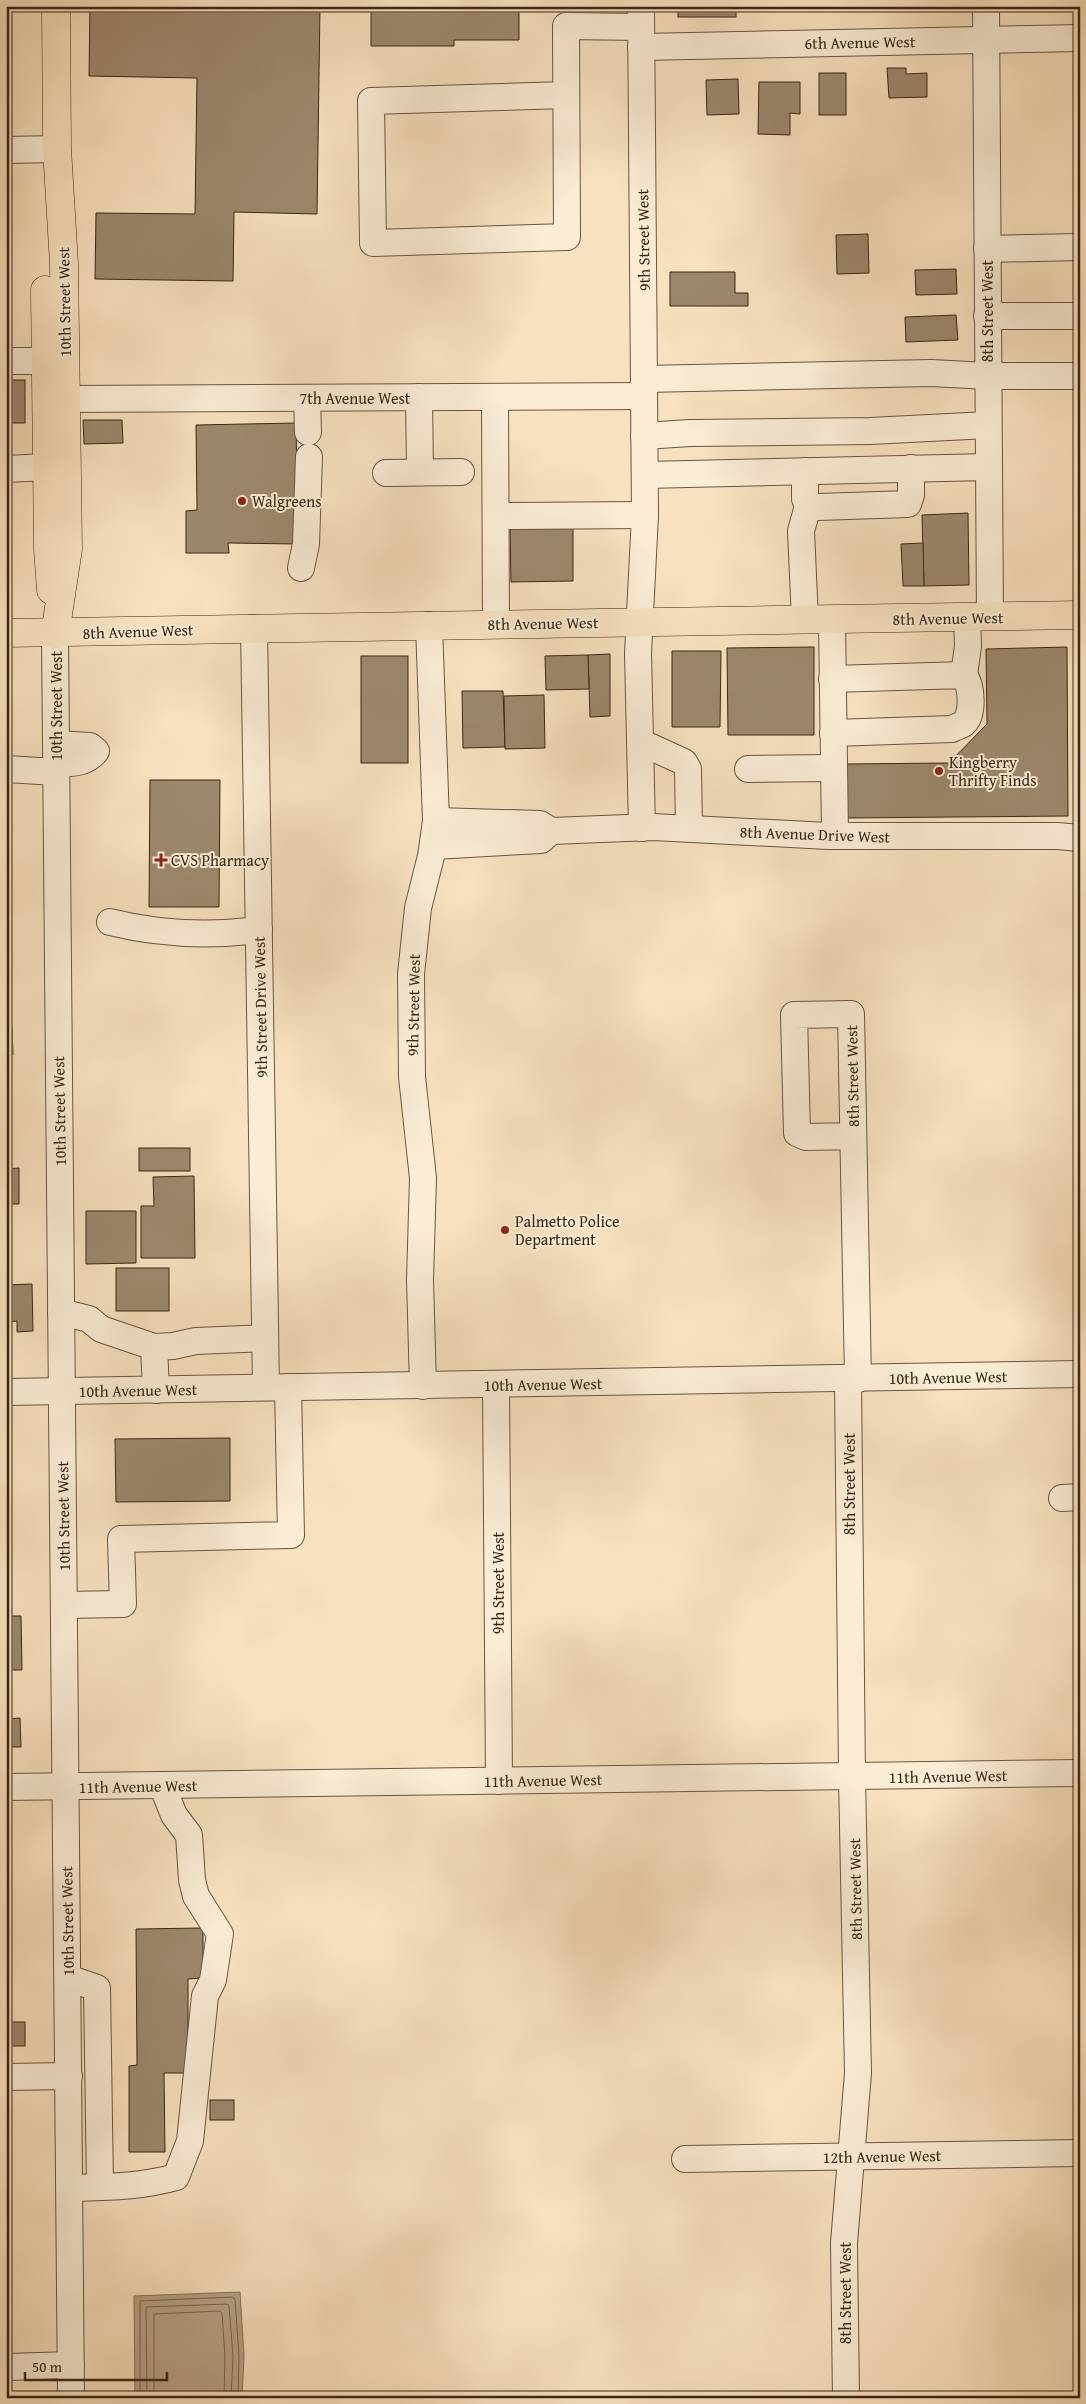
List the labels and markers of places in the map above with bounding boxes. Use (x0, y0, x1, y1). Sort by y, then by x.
place label: Walgreens (252, 489, 322, 513)
marker: Walgreens (236, 495, 248, 507)
place label: Kingberry Thrifty Finds (949, 750, 1036, 792)
marker: Kingberry Thrifty Finds (933, 765, 945, 777)
place label: CVS Pharmacy (171, 848, 269, 872)
marker: CVS Pharmacy (155, 854, 167, 866)
place label: Palmetto Police Department (515, 1209, 620, 1251)
marker: Palmetto Police Department (499, 1224, 511, 1236)

